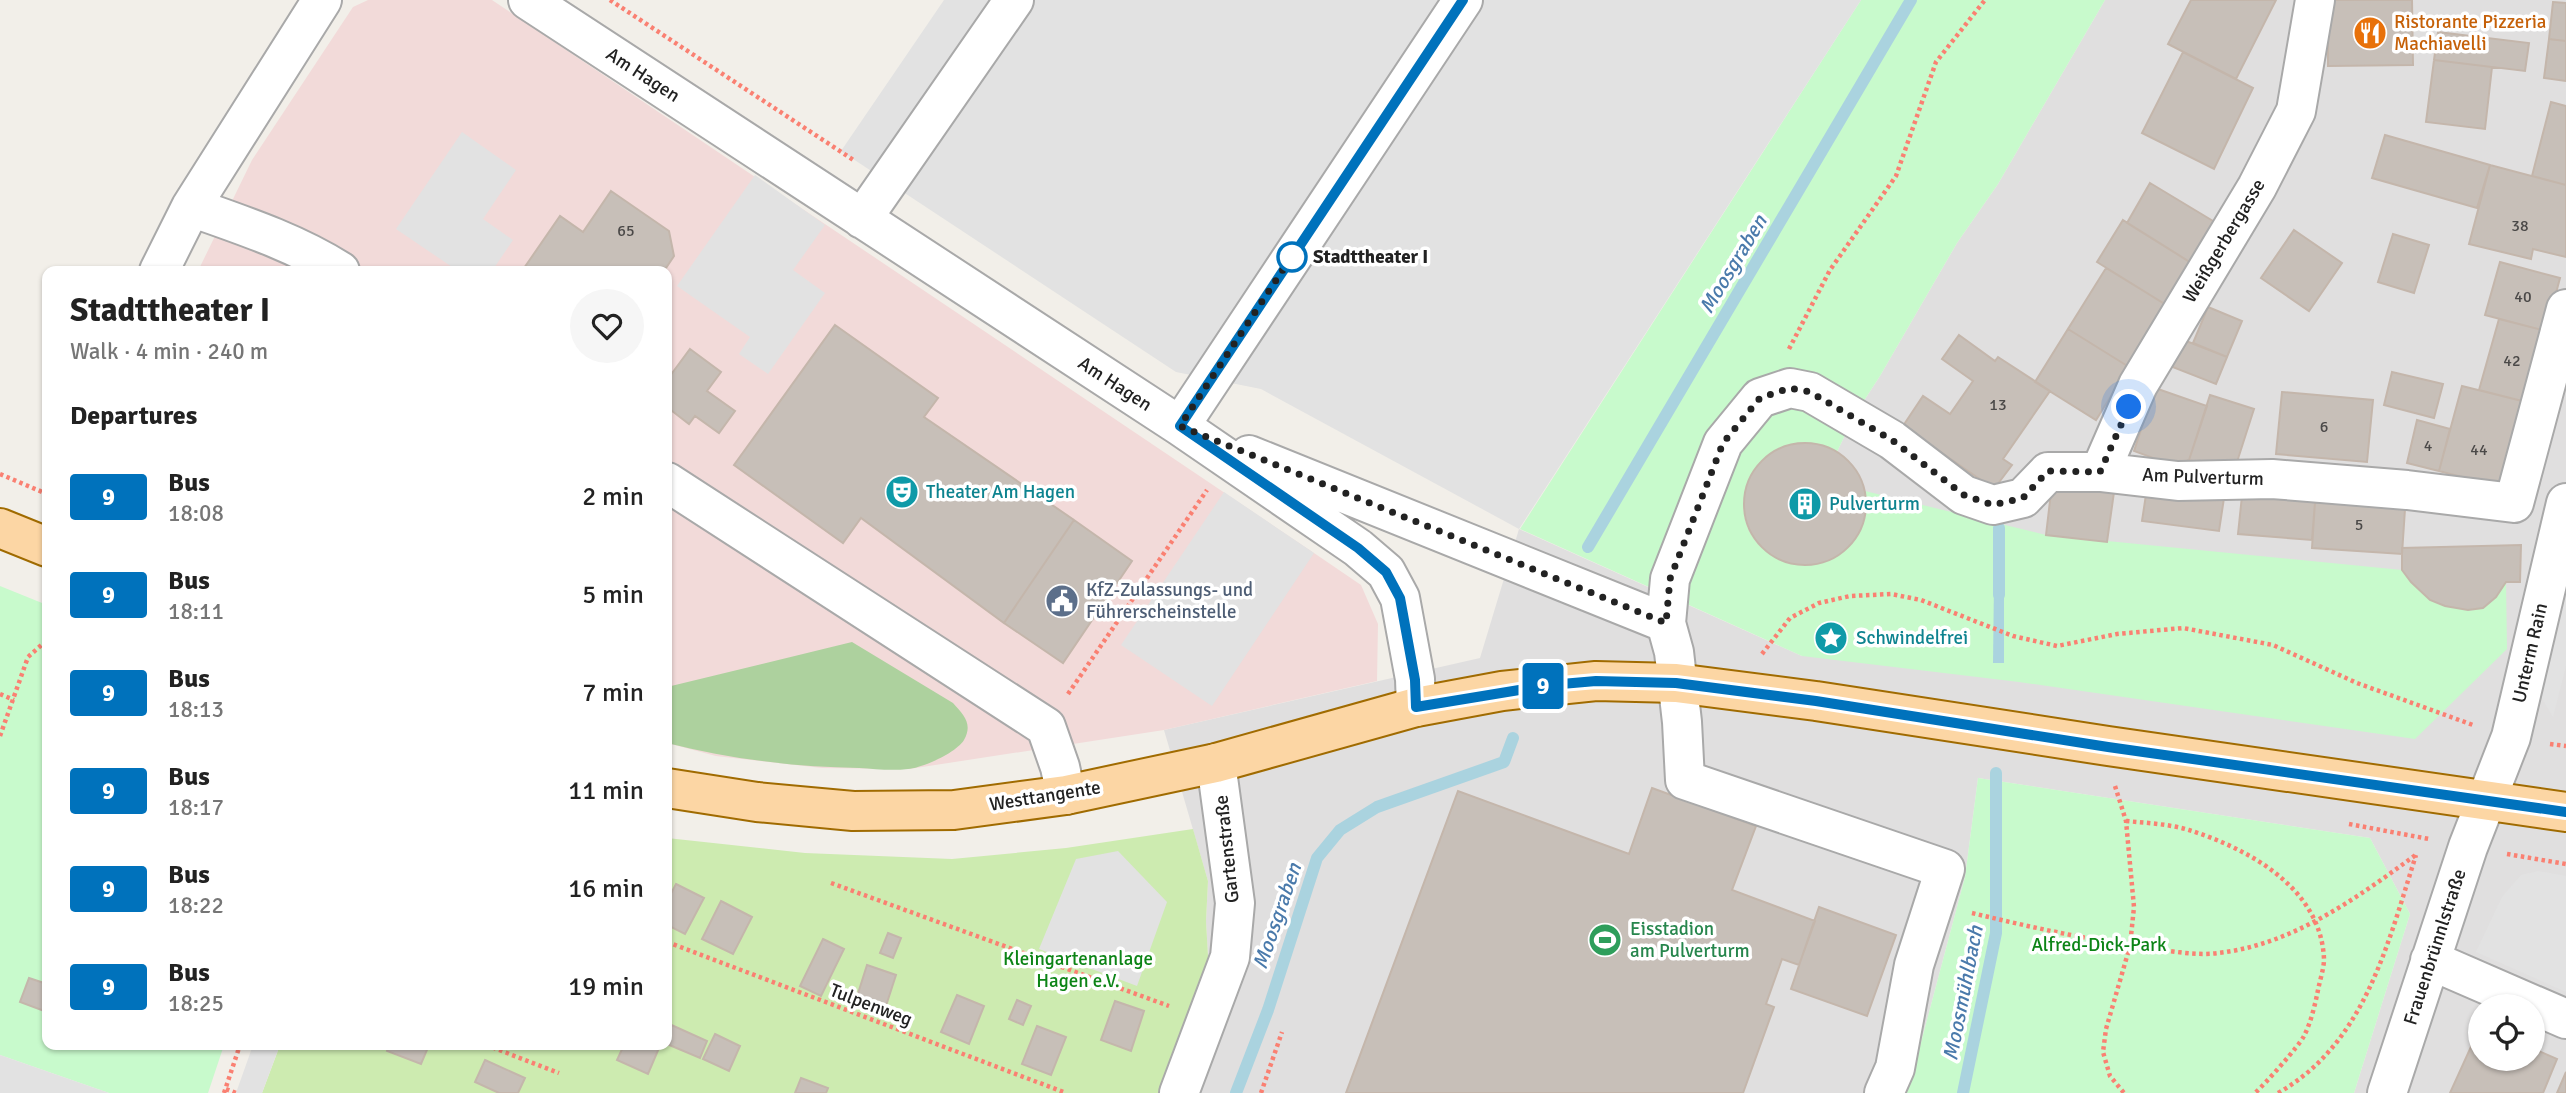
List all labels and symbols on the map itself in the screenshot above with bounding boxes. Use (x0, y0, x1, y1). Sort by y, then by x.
place label: Ristorante Pizzeria Machiavelli (2394, 10, 2546, 56)
restaurant icon: Ristorante Pizzeria Machiavelli (2351, 14, 2389, 52)
street label: Am Hagen (602, 42, 684, 108)
street label: Weißgerbergasse (2178, 175, 2270, 307)
water label: Moosgraben (1693, 210, 1773, 318)
house number: 38 (2511, 216, 2529, 236)
house number: 65 (617, 221, 635, 241)
marker: Stadttheater I (1277, 242, 1307, 272)
place label: Stadttheater I (1313, 245, 1428, 269)
house number: 40 (2514, 287, 2532, 307)
street label: Am Hagen (1074, 351, 1156, 417)
house number: 42 (2503, 351, 2521, 371)
your location (2111, 389, 2146, 424)
house number: 13 (1989, 395, 2007, 415)
house number: 6 (2320, 417, 2328, 437)
house number: 4 (2424, 436, 2433, 456)
house number: 44 (2470, 440, 2488, 460)
street label: Am Pulverturm (2142, 463, 2264, 491)
theatre icon: Theater Am Hagen (883, 473, 921, 511)
place label: Theater Am Hagen (926, 480, 1075, 504)
building icon: Pulverturm (1786, 485, 1824, 523)
place label: Pulverturm (1829, 492, 1920, 516)
house number: 5 (2355, 515, 2363, 535)
place label: KfZ-Zulassungs- und Führerscheinstelle (1086, 578, 1253, 624)
public building icon: KfZ-Zulassungs- und Führerscheinstelle (1043, 582, 1081, 620)
street label: Unterm Rain (2507, 601, 2553, 705)
place icon: Schwindelfrei (1812, 619, 1850, 657)
place label: Schwindelfrei (1856, 626, 1968, 650)
line badge: 9 (1520, 663, 1566, 709)
street label: Westtangente (988, 775, 1102, 817)
street label: Gartenstraße (1209, 794, 1245, 904)
water label: Moosgraben (1247, 859, 1307, 972)
street label: Frauenbrünnlstraße (2398, 866, 2472, 1028)
place label: Eisstadion am Pulverturm (1630, 917, 1750, 963)
sports icon: Eisstadion am Pulverturm (1586, 921, 1624, 959)
water label: Moosmühlbach (1937, 923, 1989, 1063)
park label: Alfred-Dick-Park (2031, 933, 2167, 957)
park label: Kleingartenanlage Hagen e.V. (1003, 947, 1153, 993)
street label: Tulpenweg (826, 978, 916, 1032)

